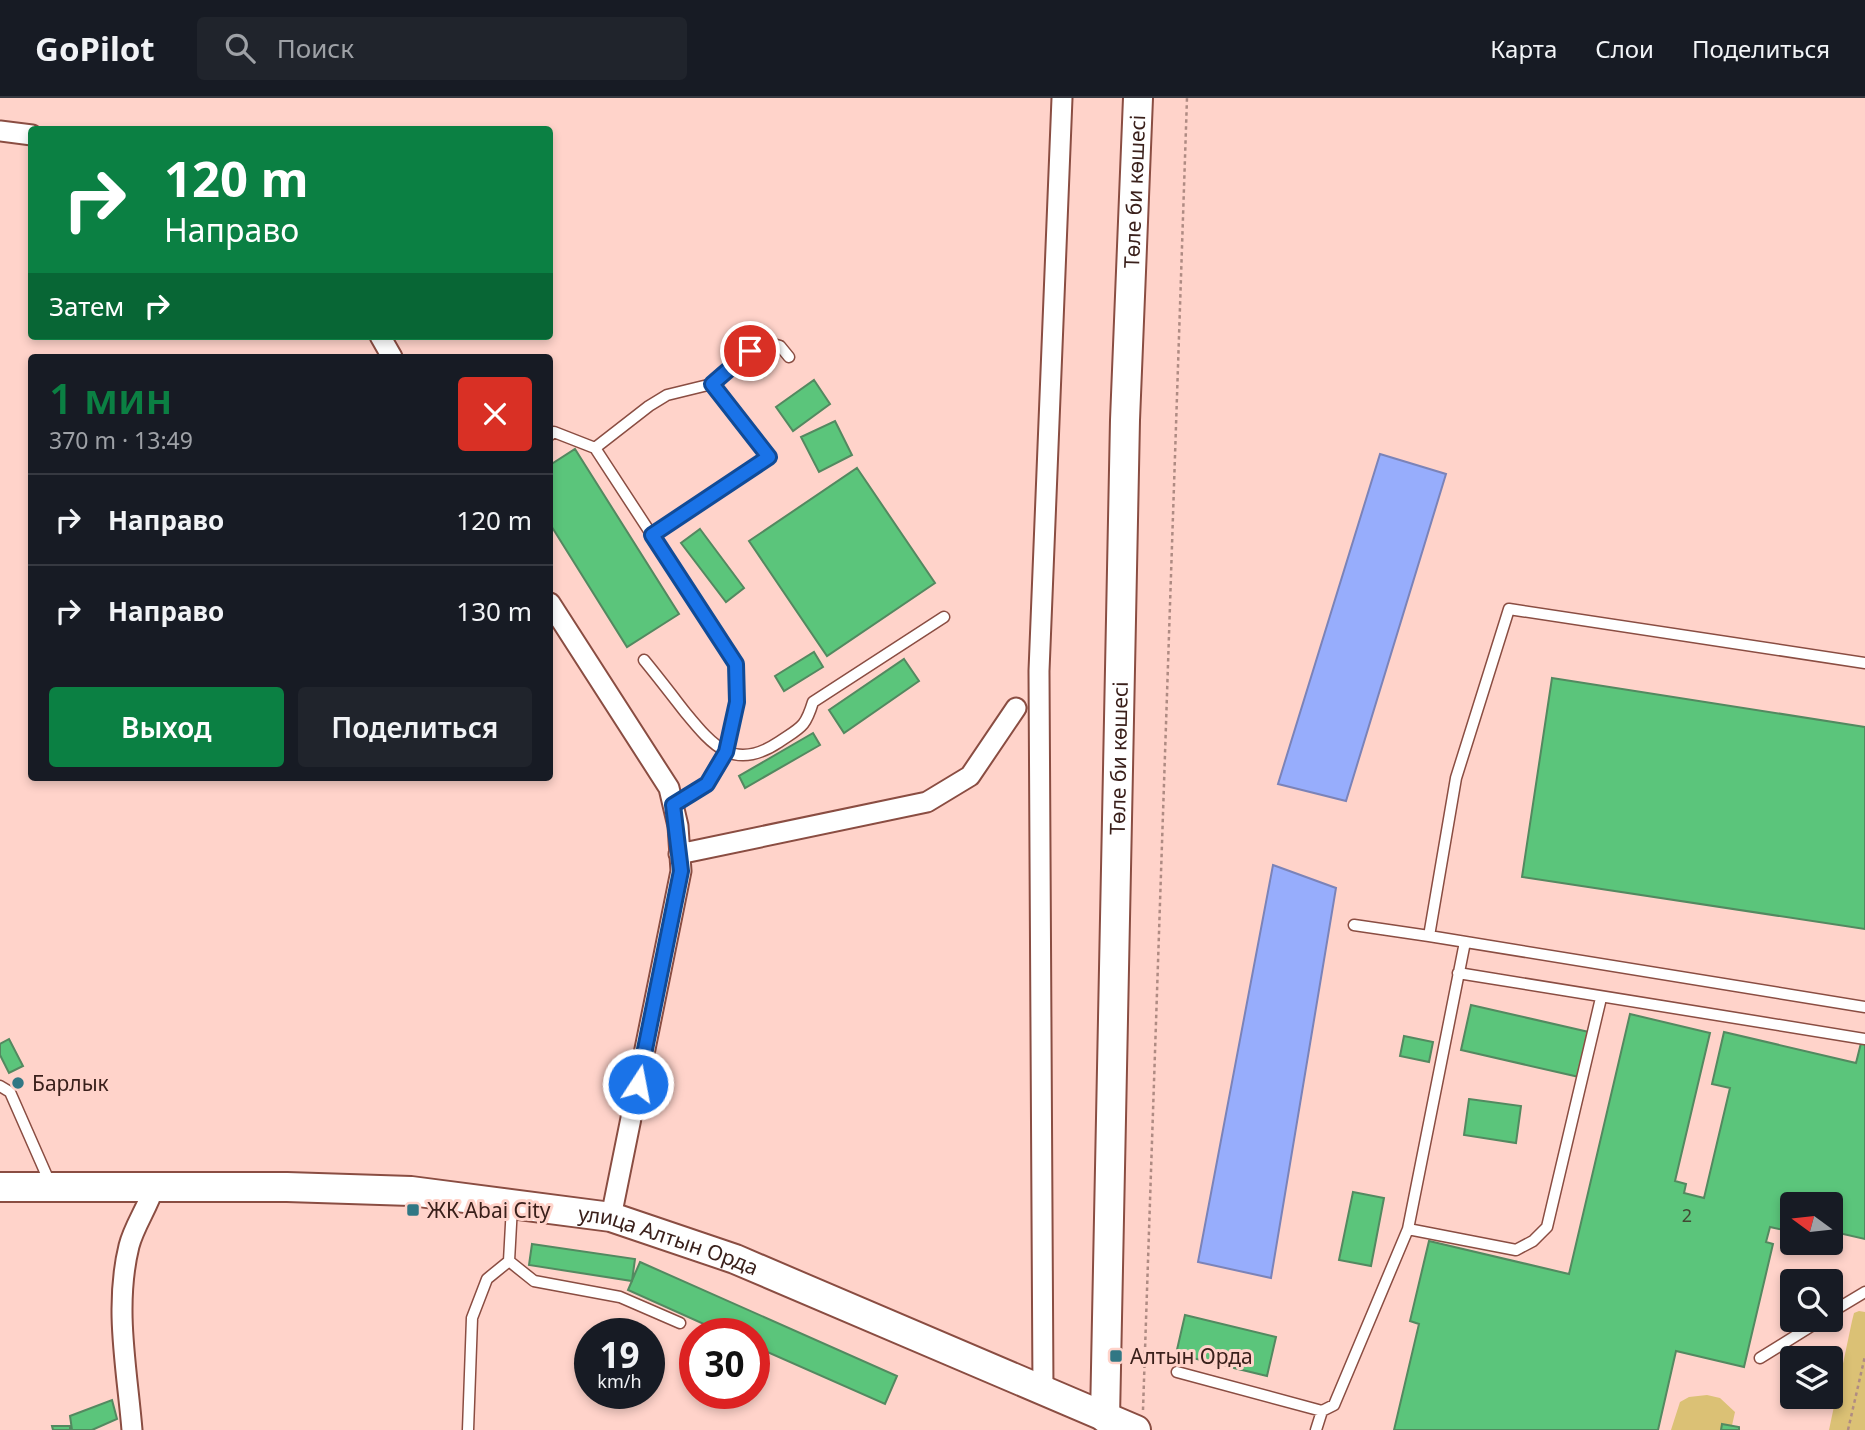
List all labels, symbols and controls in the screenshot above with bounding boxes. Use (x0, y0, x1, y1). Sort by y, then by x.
search box (197, 17, 687, 80)
text: GoPilot (35, 26, 155, 71)
icon: search (221, 29, 259, 67)
text: Поиск (277, 30, 354, 66)
text: Карта (1490, 32, 1557, 65)
text: Слои (1595, 32, 1654, 65)
text: Поделиться (1692, 32, 1830, 65)
street label: Төле би көшесі (1117, 114, 1151, 269)
text: 120 m (164, 145, 309, 211)
icon: right (49, 154, 140, 245)
text: Направо (164, 208, 299, 251)
icon: right (138, 287, 176, 325)
text: Затем (49, 288, 124, 324)
pin (720, 321, 780, 381)
icon: arrive (731, 332, 769, 370)
text: 1 мин (49, 369, 172, 426)
button: close (458, 377, 532, 451)
text: 370 m · 13:49 (49, 424, 193, 456)
icon: right (49, 501, 87, 539)
text: Направо (108, 502, 224, 538)
text: 120 m (456, 502, 532, 538)
icon: right (49, 592, 87, 630)
text: Направо (108, 593, 224, 629)
text: 130 m (456, 593, 532, 629)
street label: Төле би көшесі (1103, 681, 1134, 835)
button: Выход (49, 687, 284, 767)
button: Поделиться (298, 687, 532, 767)
position arrow (601, 1047, 675, 1121)
place label: Барлык (32, 1069, 109, 1097)
marker: Барлык (10, 1075, 26, 1091)
north arrow (1780, 1192, 1843, 1255)
map controls (1780, 1192, 1843, 1409)
place label: ЖК Abai City (427, 1196, 551, 1224)
street label: улица Алтын Орда (577, 1199, 763, 1281)
marker: ЖК Abai City (405, 1202, 421, 1218)
house number: 2 (1682, 1203, 1692, 1227)
button: search (1780, 1269, 1843, 1332)
speed limit sign: 30 (679, 1318, 770, 1409)
text: 19 (599, 1331, 640, 1378)
place label: Алтын Орда (1130, 1342, 1253, 1370)
button: layers (1780, 1346, 1843, 1409)
marker: Алтын Орда (1108, 1348, 1124, 1364)
text: km/h (597, 1369, 642, 1393)

